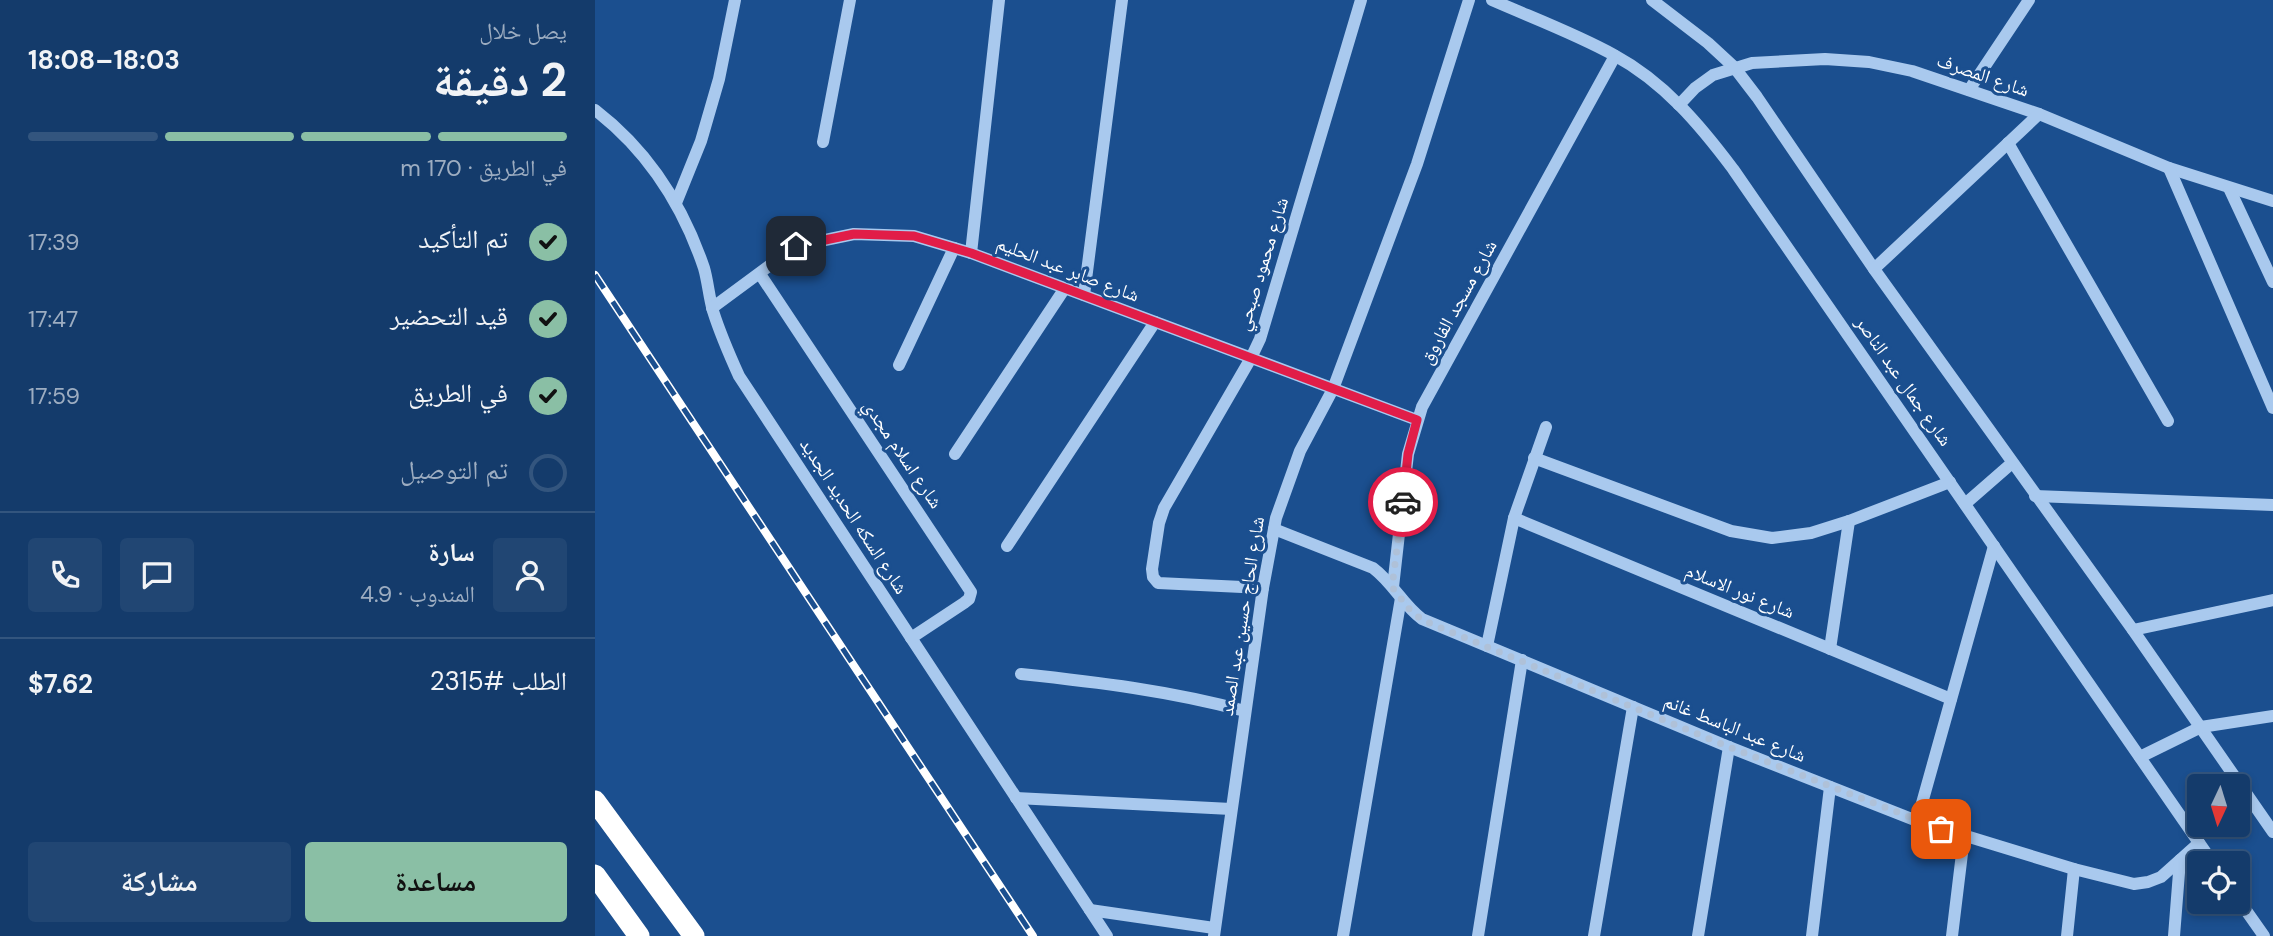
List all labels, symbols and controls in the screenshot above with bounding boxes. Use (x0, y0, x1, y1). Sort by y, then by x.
text: يصل خلال (479, 16, 567, 46)
text: 18:03–18:08 (28, 43, 180, 77)
street label: شارع المصرف (1933, 48, 2033, 102)
text: 2 دقيقة (433, 50, 567, 110)
text: في الطريق · 170 m (400, 153, 567, 183)
street label: شارع محمود صبحي (1230, 194, 1297, 335)
pin (766, 216, 826, 276)
text: تم التأكيد (418, 222, 508, 256)
icon: check (529, 223, 567, 261)
text: 17:39 (28, 227, 79, 257)
icon: home (777, 227, 815, 265)
street label: شارع صابر عبد الحليم (993, 230, 1143, 308)
street label: شارع مسجد الفاروق (1414, 235, 1502, 369)
text: قيد التحضير (390, 299, 508, 333)
icon: check (529, 300, 567, 338)
text: 17:47 (28, 304, 78, 334)
street label: شارع جمال عبد الناصر (1849, 310, 1958, 451)
text: في الطريق (408, 376, 508, 410)
icon: check (529, 377, 567, 415)
text: 17:59 (28, 381, 80, 411)
street label: شارع اسلام مجدي (855, 395, 949, 515)
street label: شارع السكه الحديد الجديد (794, 433, 914, 599)
text: تم التوصيل (400, 453, 508, 487)
courier (1368, 467, 1438, 537)
icon: car (1384, 483, 1422, 521)
street label: شارع الحاج حسين عبد الصمد (1214, 515, 1270, 717)
text: سارة (428, 535, 475, 569)
button: phone (28, 538, 102, 612)
button: chat (120, 538, 194, 612)
button: person (493, 538, 567, 612)
street label: شارع نور الاسلام (1681, 558, 1798, 625)
text: المندوب · 4.9 (360, 579, 475, 609)
text: الطلب #2315 (430, 664, 567, 698)
text: $7.62 (28, 667, 93, 701)
street label: شارع عبد الباسط غانم (1660, 688, 1810, 768)
north arrow (2187, 774, 2251, 836)
map controls (2187, 774, 2250, 914)
pin (1911, 799, 1971, 859)
icon: bag (1922, 810, 1960, 848)
button: مشاركة (28, 842, 291, 922)
button: مساعدة (305, 842, 567, 922)
button: locate (2187, 851, 2250, 914)

